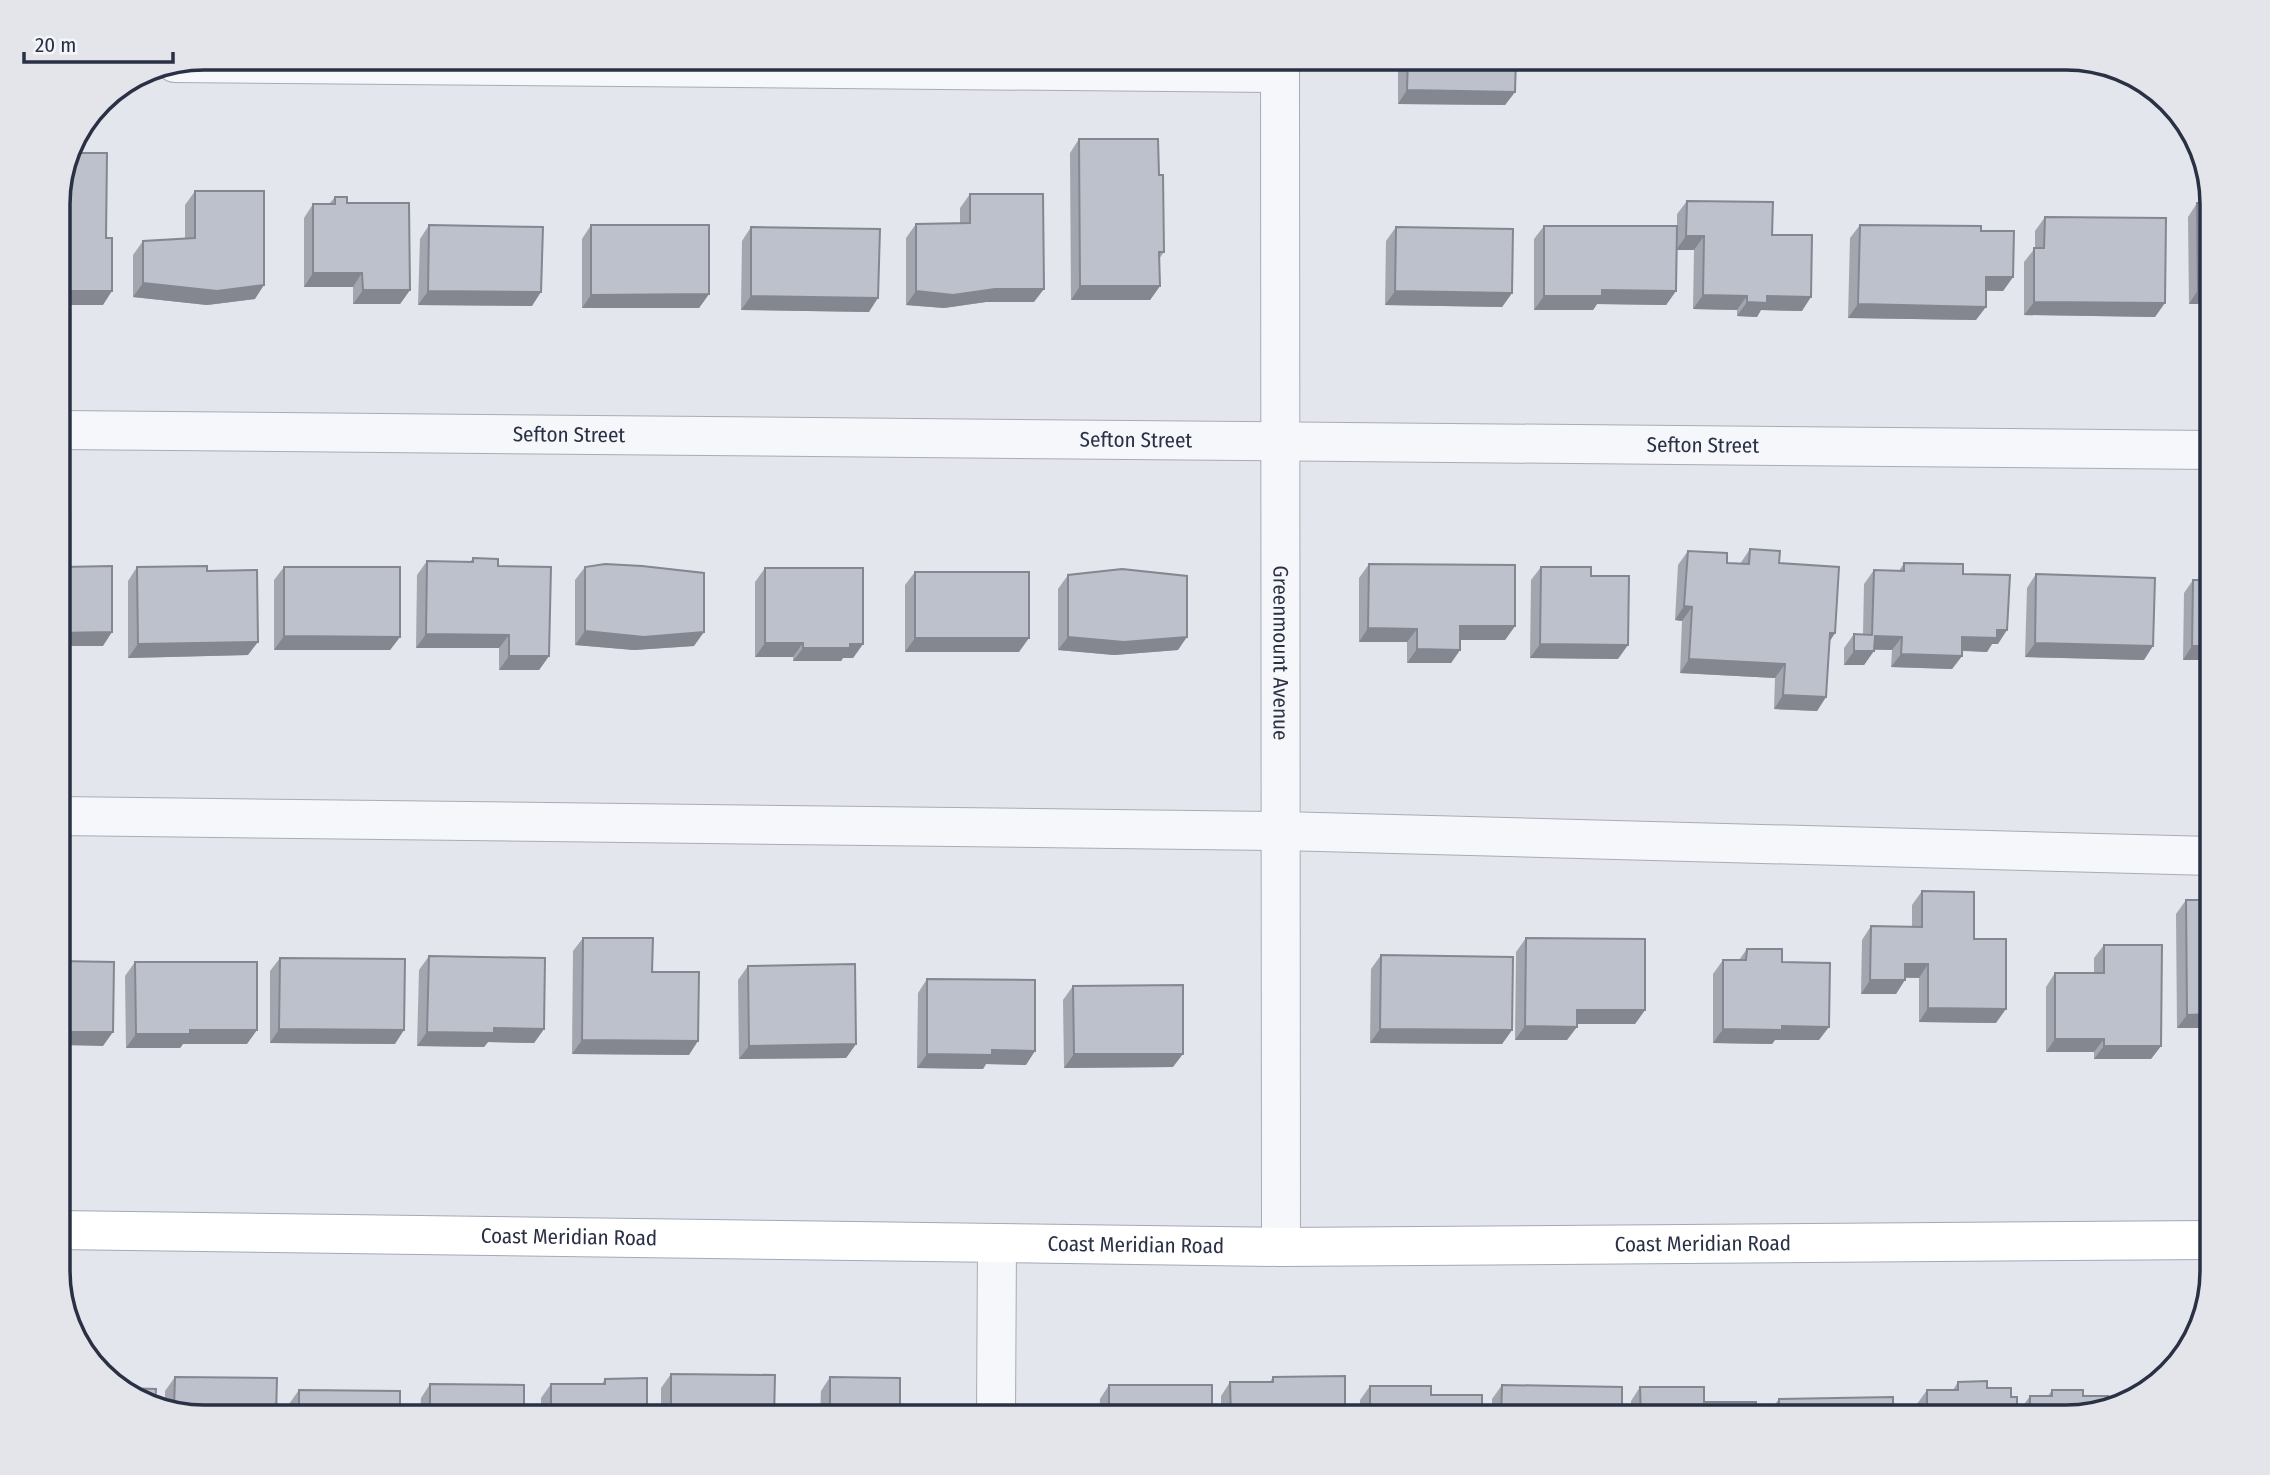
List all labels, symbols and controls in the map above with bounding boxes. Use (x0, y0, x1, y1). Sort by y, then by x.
scale bar (24, 21, 173, 65)
text: 20 m (35, 32, 76, 58)
street label: Sefton Street (513, 421, 625, 448)
street label: Sefton Street (1080, 426, 1192, 454)
street label: Sefton Street (1647, 432, 1759, 459)
street label: Greenmount Avenue (1267, 566, 1294, 740)
street label: Coast Meridian Road (481, 1223, 657, 1251)
street label: Coast Meridian Road (1615, 1230, 1791, 1257)
street label: Coast Meridian Road (1048, 1231, 1224, 1259)

